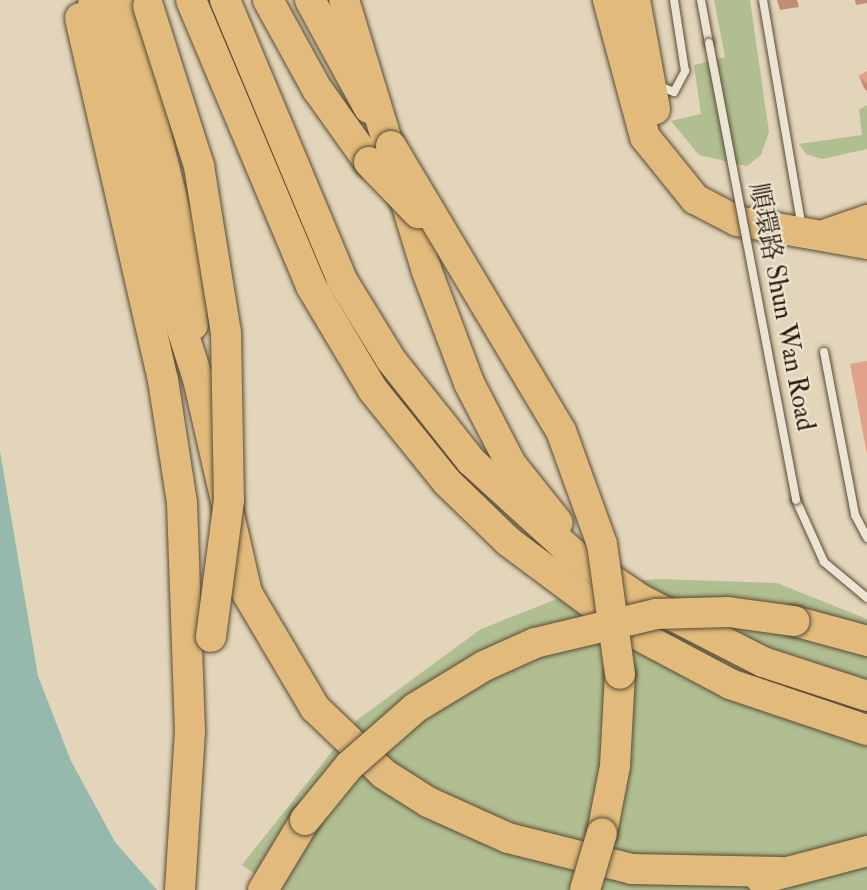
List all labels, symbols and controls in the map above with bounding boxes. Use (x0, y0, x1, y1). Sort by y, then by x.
street label: 順環路 Shun Wan Road (742, 180, 820, 434)

